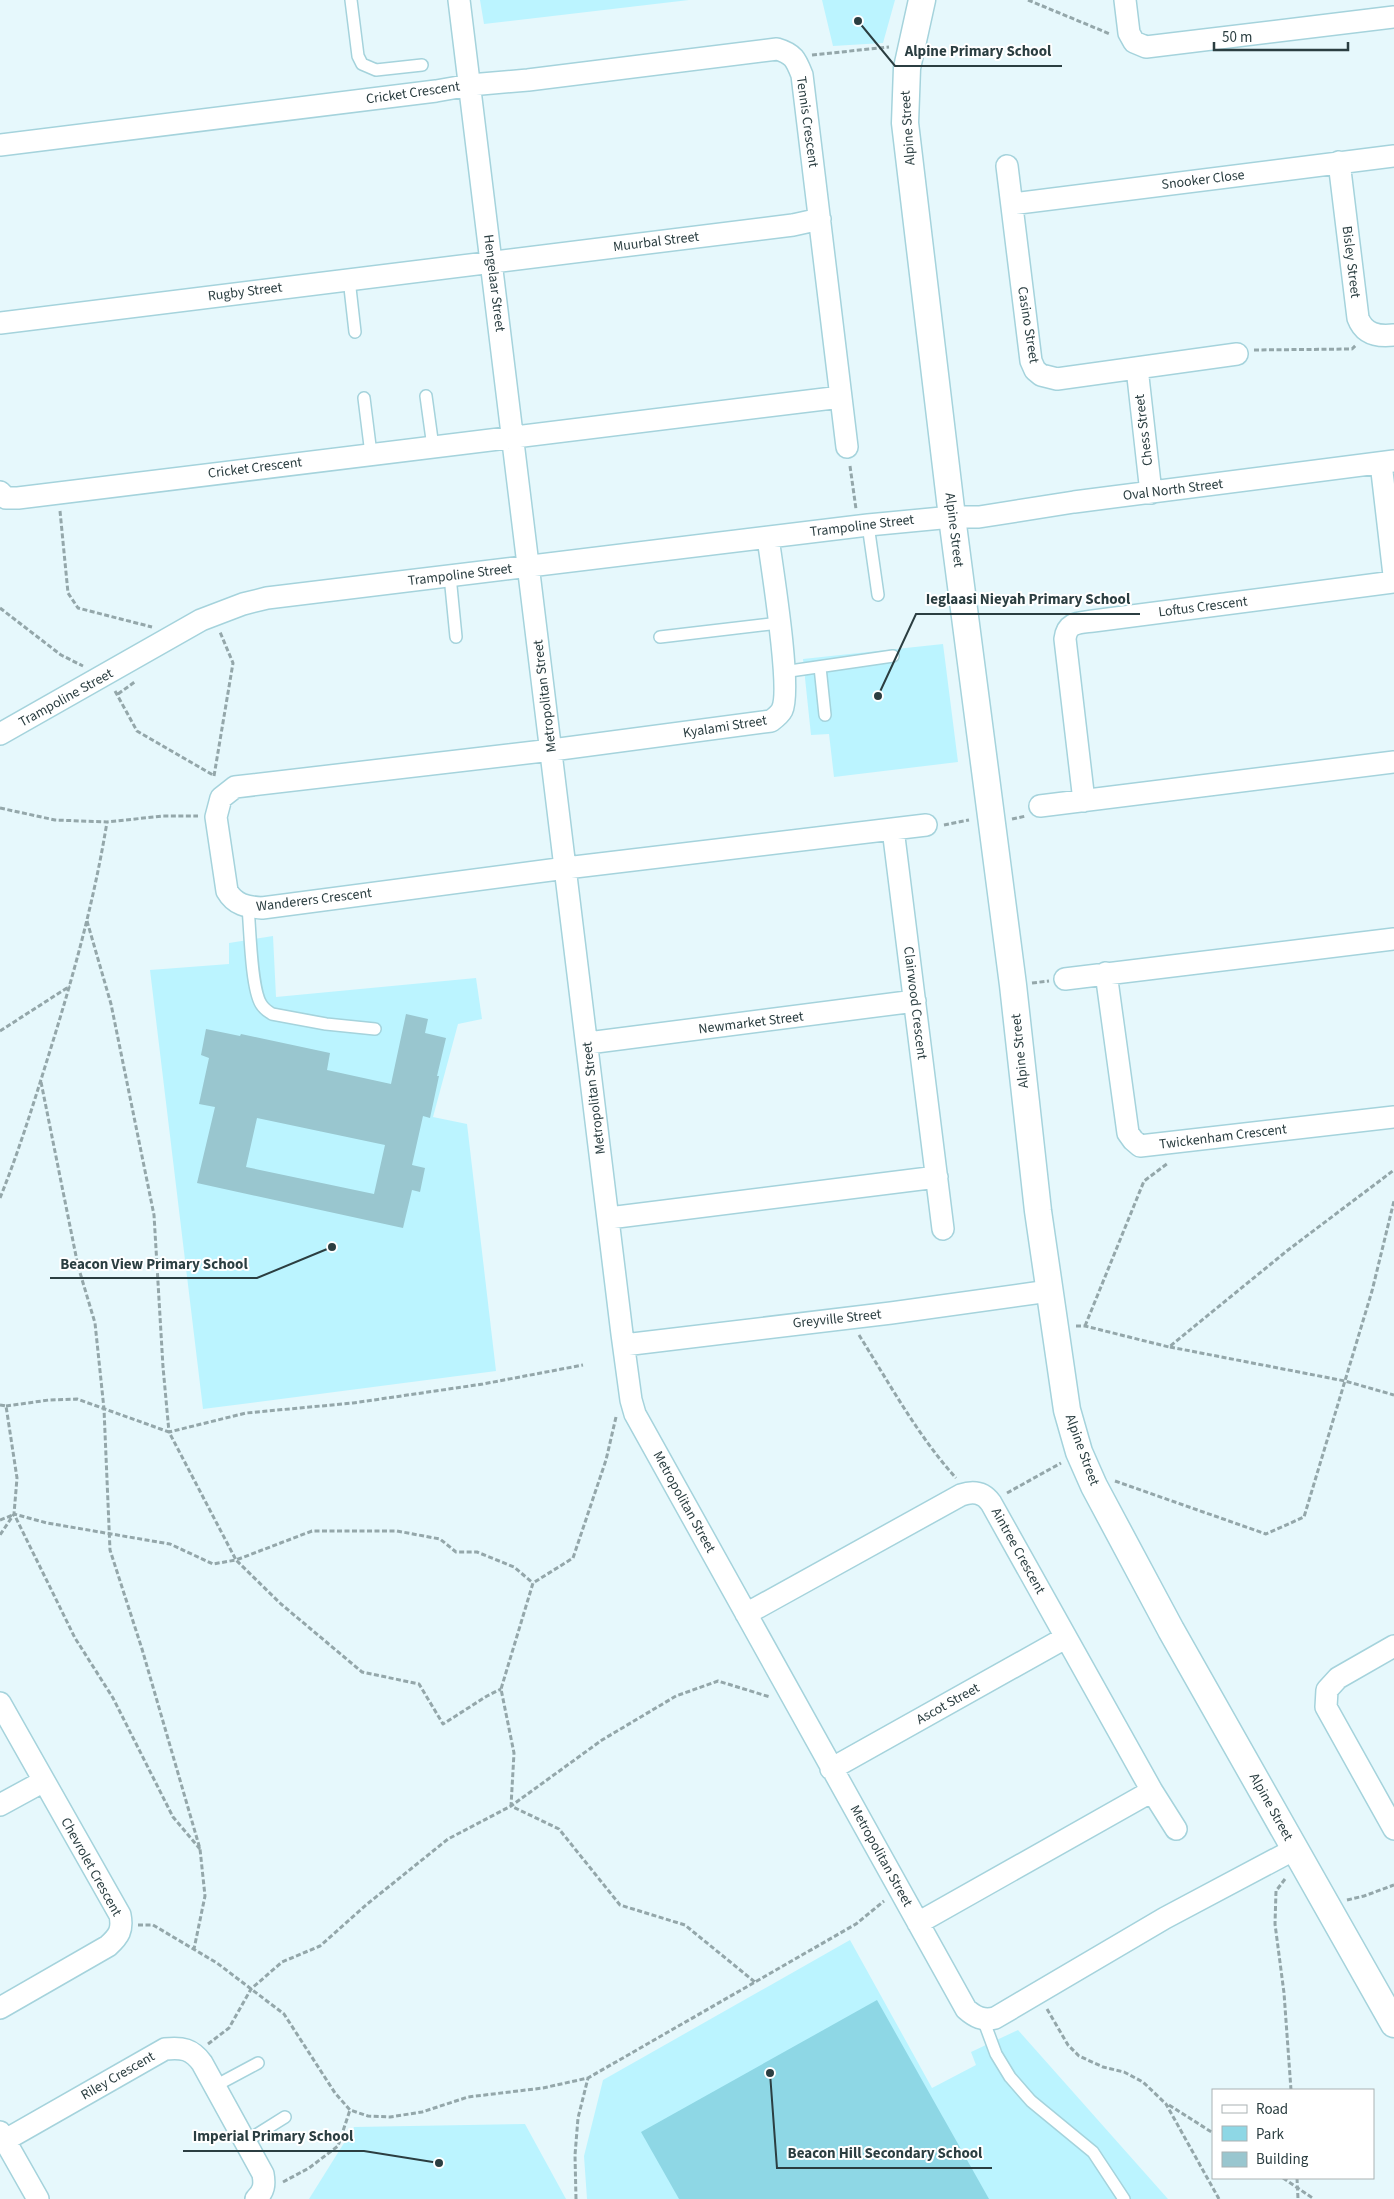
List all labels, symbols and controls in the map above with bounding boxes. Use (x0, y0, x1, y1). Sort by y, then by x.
scale bar (1214, 20, 1348, 52)
text: 50 m (1222, 27, 1252, 48)
callout: Alpine Primary School (895, 36, 1062, 66)
text: Alpine Primary School (904, 41, 1052, 62)
street label: Tennis Crescent (791, 75, 823, 169)
street label: Cricket Crescent (365, 76, 462, 109)
street label: Alpine Street (895, 90, 921, 166)
street label: Snooker Close (1160, 165, 1246, 195)
street label: Bisley Street (1337, 225, 1365, 299)
street label: Muurbal Street (612, 227, 700, 257)
street label: Hengelaar Street (478, 233, 510, 333)
street label: Rugby Street (207, 277, 284, 306)
street label: Casino Street (1012, 285, 1044, 365)
street label: Chess Street (1130, 393, 1158, 467)
street label: Cricket Crescent (207, 452, 303, 484)
street label: Oval North Street (1122, 474, 1224, 506)
street label: Alpine Street (940, 492, 969, 569)
street label: Trampoline Street (809, 510, 916, 542)
street label: Trampoline Street (407, 559, 514, 591)
callout: Ieglaasi Nieyah Primary School (916, 584, 1140, 614)
text: Ieglaasi Nieyah Primary School (926, 589, 1131, 610)
street label: Loftus Crescent (1157, 592, 1249, 622)
street label: Metropolitan Street (528, 638, 562, 754)
street label: Trampoline Street (15, 664, 117, 732)
street label: Kyalami Street (682, 710, 769, 744)
street label: Wanderers Crescent (255, 883, 373, 917)
street label: Clairwood Crescent (898, 945, 932, 1061)
street label: Newmarket Street (697, 1007, 805, 1039)
street label: Alpine Street (1006, 1012, 1034, 1089)
street label: Metropolitan Street (577, 1040, 611, 1156)
street label: Twickenham Crescent (1158, 1119, 1288, 1155)
callout: Beacon View Primary School (50, 1248, 257, 1278)
text: Beacon View Primary School (60, 1254, 248, 1275)
street label: Greyville Street (792, 1304, 882, 1334)
street label: Alpine Street (1060, 1411, 1104, 1489)
street label: Metropolitan Street (648, 1448, 720, 1557)
street label: Aintree Crescent (986, 1504, 1050, 1598)
street label: Ascot Street (913, 1678, 984, 1730)
street label: Alpine Street (1244, 1769, 1298, 1845)
street label: Metropolitan Street (845, 1802, 917, 1911)
street label: Chevrolet Crescent (56, 1814, 127, 1920)
street label: Riley Crescent (77, 2047, 159, 2105)
legend (1212, 2089, 1374, 2179)
text: Road (1256, 2099, 1288, 2120)
callout: Imperial Primary School (183, 2121, 364, 2151)
text: Park (1256, 2124, 1285, 2145)
text: Imperial Primary School (193, 2126, 354, 2147)
callout: Beacon Hill Secondary School (777, 2138, 992, 2168)
text: Beacon Hill Secondary School (788, 2143, 983, 2164)
text: Building (1256, 2149, 1309, 2170)

